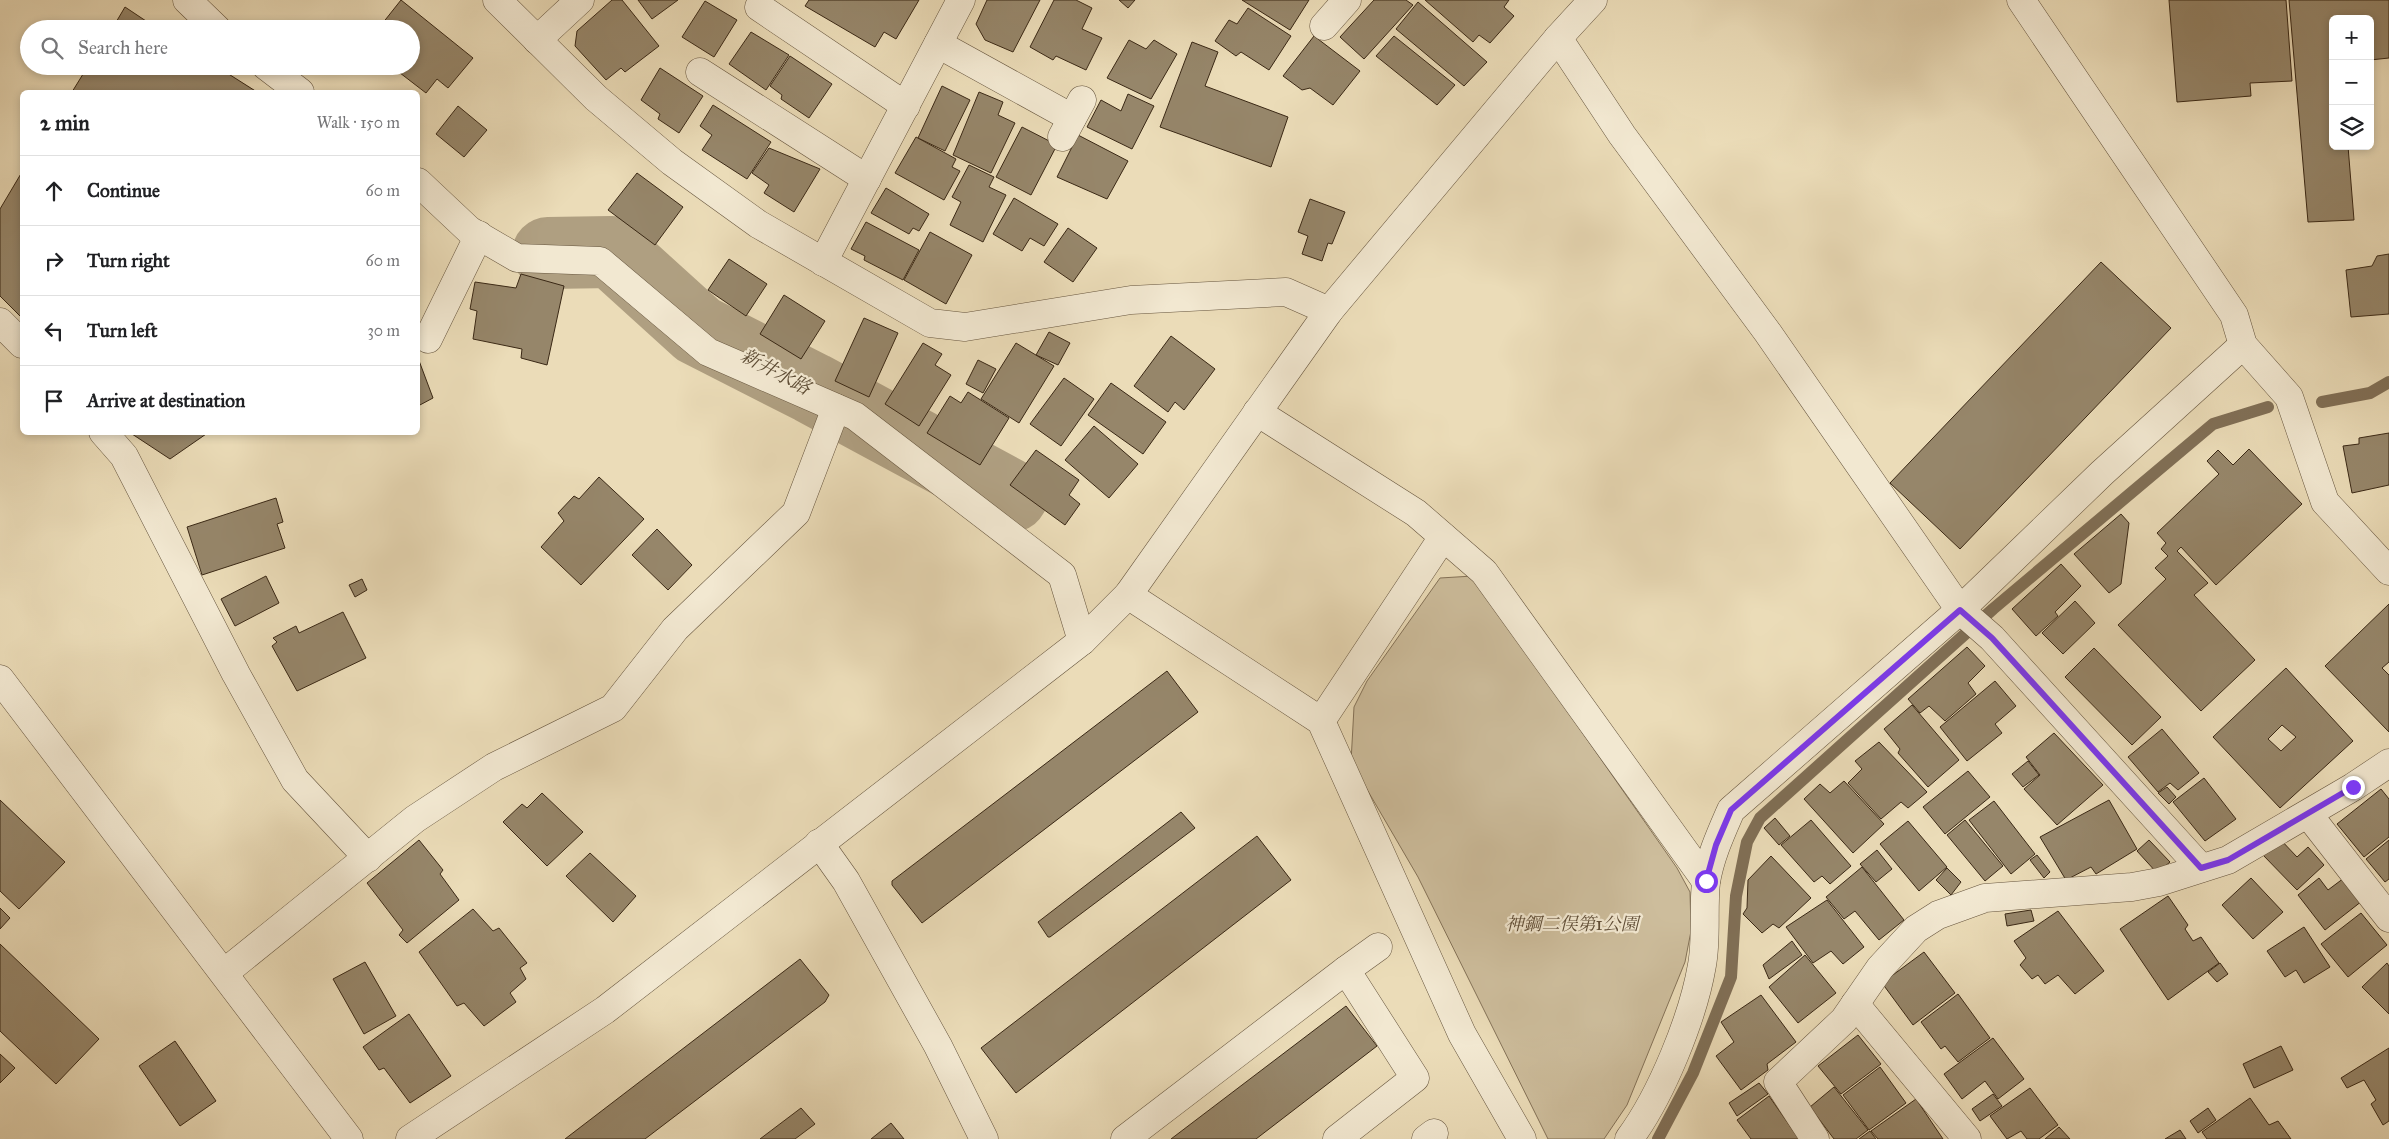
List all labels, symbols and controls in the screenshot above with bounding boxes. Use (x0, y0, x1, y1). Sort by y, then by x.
map controls (2329, 15, 2374, 150)
button: + (2329, 15, 2374, 60)
search box (20, 20, 420, 75)
icon: search (38, 34, 66, 62)
text: Search here (78, 36, 168, 59)
button: − (2329, 60, 2374, 105)
button: layers (2329, 105, 2374, 150)
text: 2 min (40, 110, 90, 136)
text: Walk · 150 m (317, 113, 400, 132)
icon: ahead (40, 177, 68, 205)
text: Continue (87, 179, 160, 202)
text: 60 m (366, 181, 400, 200)
icon: right (40, 247, 68, 275)
text: Turn right (87, 249, 170, 272)
text: 60 m (366, 251, 400, 270)
icon: left (40, 317, 68, 345)
text: Turn left (87, 319, 157, 342)
text: 30 m (367, 321, 400, 340)
water label: 新井水路 (737, 343, 816, 400)
icon: arrive (40, 387, 68, 415)
text: Arrive at destination (87, 389, 245, 412)
route end (2342, 776, 2365, 799)
route start (1695, 870, 1718, 893)
park label: 神鋼二俣第1公園 (1505, 913, 1642, 935)

